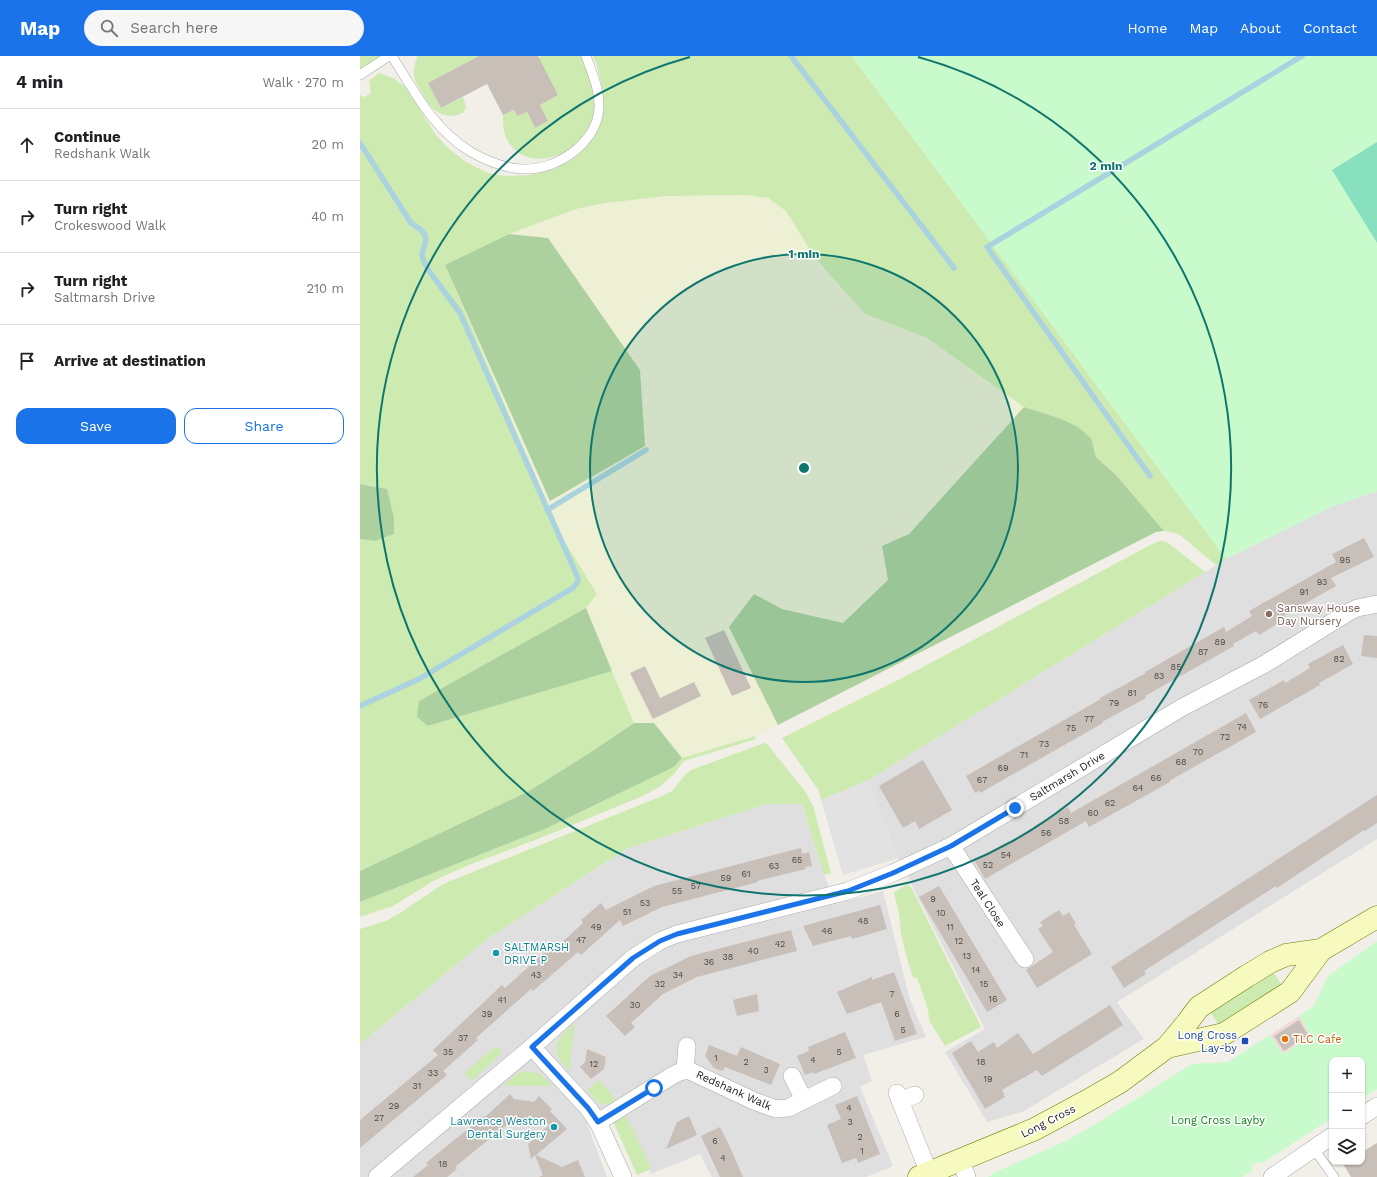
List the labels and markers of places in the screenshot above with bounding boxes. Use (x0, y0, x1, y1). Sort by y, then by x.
centre of rings (797, 461, 811, 475)
place label: Sansway House Day Nursery (1277, 602, 1360, 628)
marker: Sansway House Day Nursery (1264, 609, 1274, 619)
place label: SALTMARSH DRIVE P (504, 941, 569, 967)
marker: SALTMARSH DRIVE P (491, 948, 501, 958)
place label: Long Cross Lay-by (1178, 1029, 1237, 1055)
place label: TLC Cafe (1293, 1033, 1342, 1046)
marker: TLC Cafe (1280, 1034, 1290, 1044)
marker: Long Cross Lay-by (1240, 1036, 1250, 1046)
place label: Lawrence Weston Dental Surgery (450, 1115, 546, 1141)
marker: Lawrence Weston Dental Surgery (549, 1122, 559, 1132)

